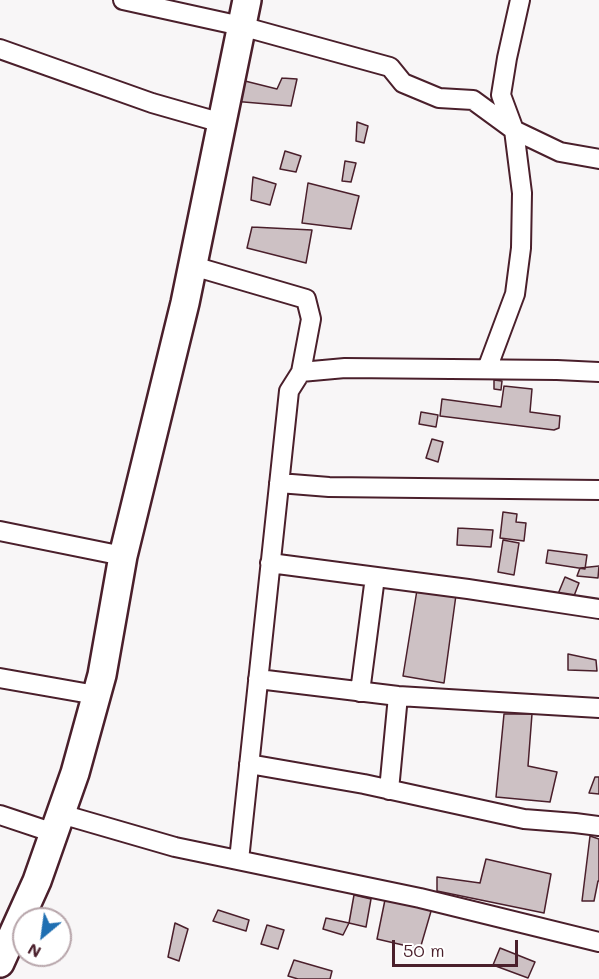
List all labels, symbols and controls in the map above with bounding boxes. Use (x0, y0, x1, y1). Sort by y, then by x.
north arrow (12, 907, 72, 967)
scale bar (395, 928, 521, 966)
text: 50 m (403, 938, 445, 962)
text: N (24, 939, 44, 964)

